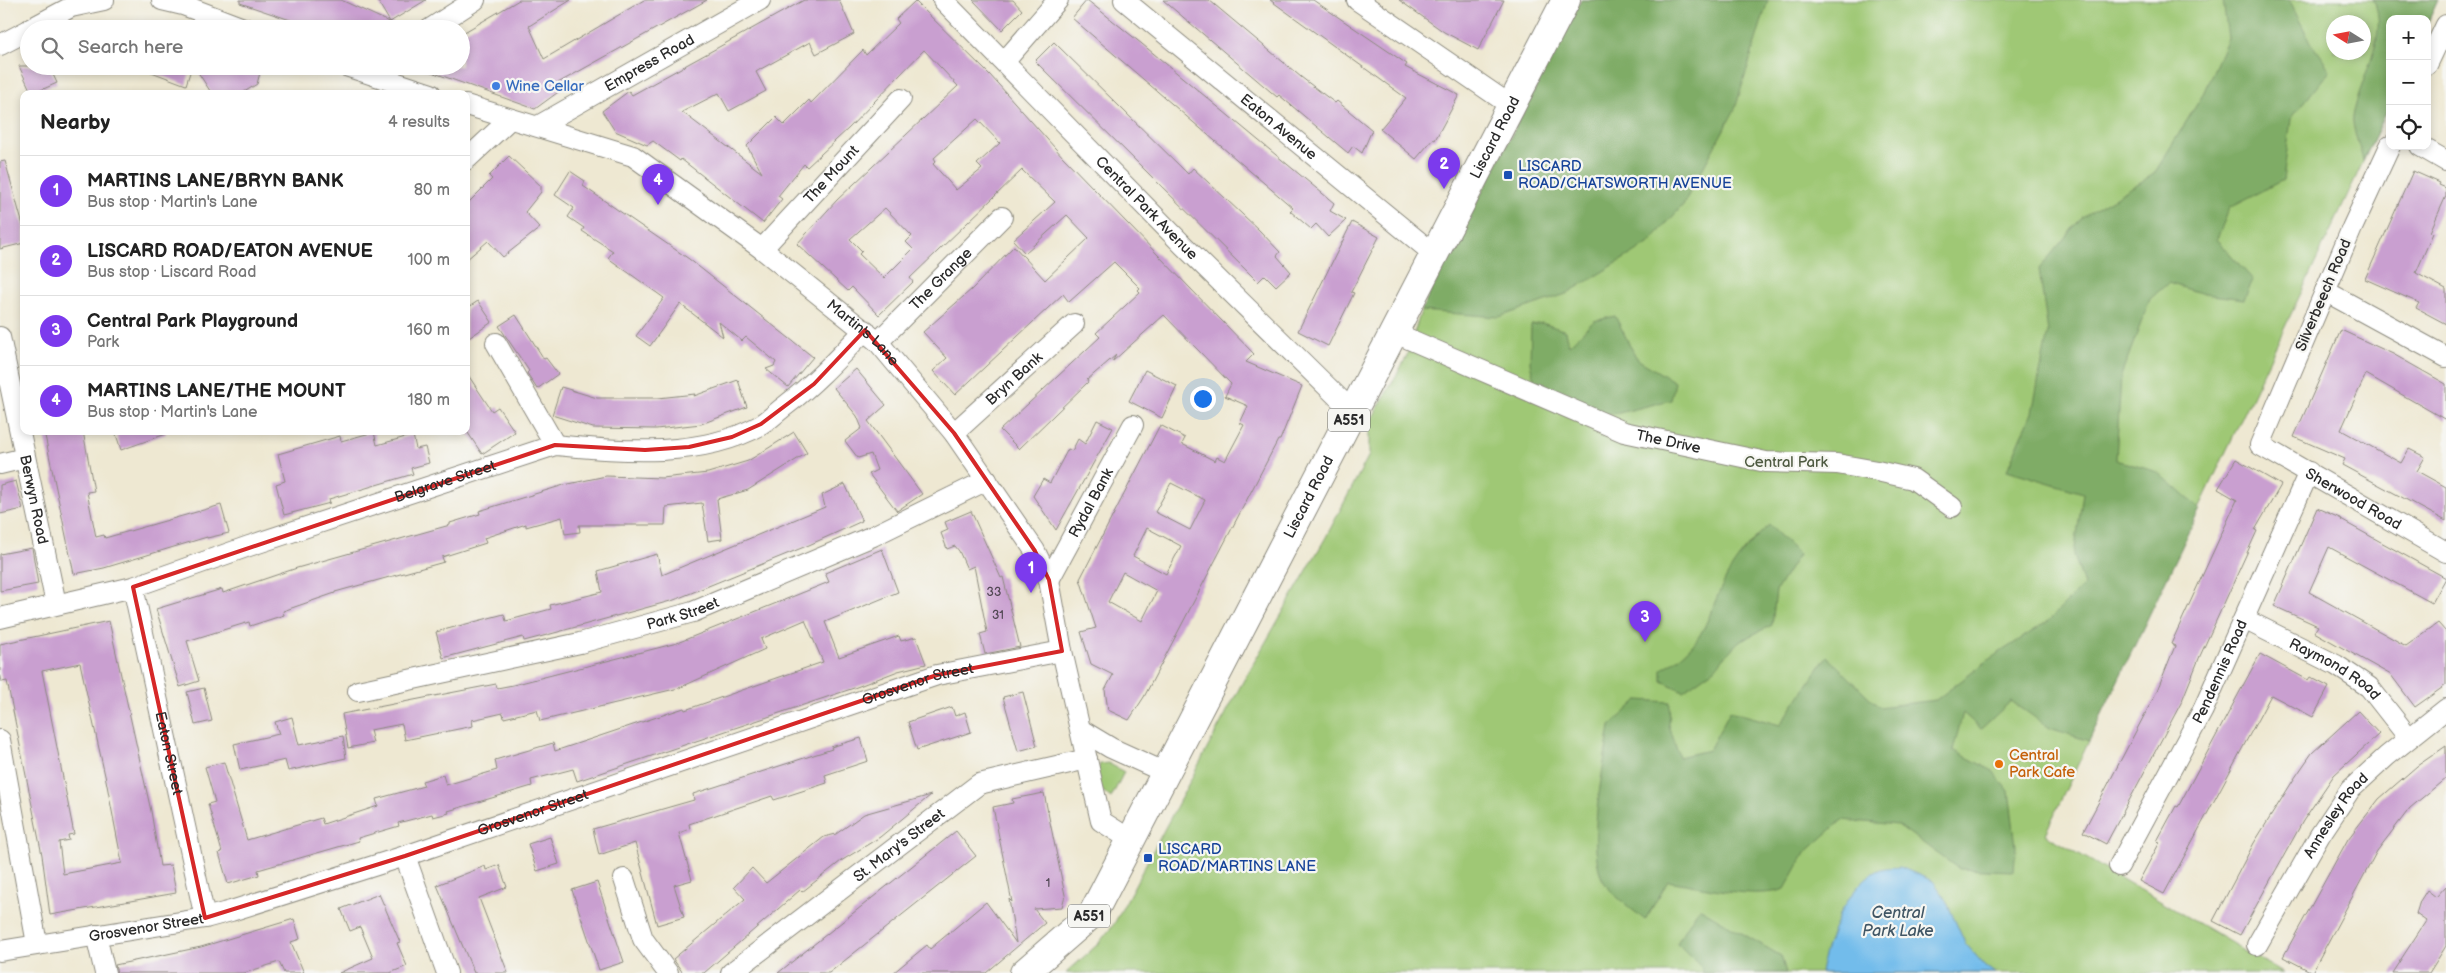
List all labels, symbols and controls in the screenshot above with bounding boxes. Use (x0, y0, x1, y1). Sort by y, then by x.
north arrow (2326, 15, 2371, 60)
map controls (2386, 15, 2431, 150)
button: + (2386, 15, 2431, 60)
search box (20, 20, 470, 75)
street label: Empress Road (601, 30, 698, 96)
icon: search (38, 34, 66, 62)
text: Search here (78, 36, 183, 59)
button: − (2386, 60, 2431, 105)
place label: Wine Cellar (506, 77, 585, 96)
marker: Wine Cellar (490, 80, 502, 92)
street label: Eaton Avenue (1236, 90, 1321, 164)
street label: Liscard Road (1466, 93, 1524, 182)
button: locate (2386, 105, 2431, 150)
text: Nearby (40, 110, 110, 135)
text: 4 results (388, 113, 450, 132)
street label: The Mount (800, 141, 864, 208)
pin: 2 (1428, 148, 1460, 189)
street label: Central Park Avenue (1091, 152, 1202, 264)
place label: LISCARD ROAD/CHATSWORTH AVENUE (1518, 157, 1732, 193)
pin: 4 (642, 164, 674, 205)
marker: LISCARD ROAD/CHATSWORTH AVENUE (1502, 169, 1514, 181)
text: MARTINS LANE/BRYN BANK (87, 170, 344, 193)
text: 1 (53, 181, 59, 200)
text: 80 m (414, 181, 450, 200)
text: Bus stop · Martin's Lane (87, 193, 257, 212)
street label: Silverbeech Road (2291, 236, 2356, 354)
text: LISCARD ROAD/EATON AVENUE (87, 240, 373, 263)
street label: The Grange (906, 244, 976, 315)
text: 2 (51, 251, 61, 270)
text: 100 m (407, 251, 450, 270)
text: Bus stop · Liscard Road (87, 263, 256, 282)
street label: Martin's Lane (823, 296, 903, 370)
text: Central Park Playground (87, 310, 298, 333)
text: 3 (51, 321, 61, 340)
text: 160 m (407, 321, 450, 340)
text: Park (87, 333, 119, 352)
street label: Bryn Bank (982, 348, 1047, 410)
text: MARTINS LANE/THE MOUNT (87, 380, 346, 403)
your location (1190, 386, 1216, 412)
text: 4 (51, 391, 61, 410)
text: 180 m (408, 391, 450, 410)
text: Bus stop · Martin's Lane (87, 403, 257, 422)
road number: A551 (1328, 408, 1370, 432)
street label: The Drive (1635, 426, 1702, 458)
street label: Berwyn Road (15, 453, 52, 546)
street label: Liscard Road (1280, 453, 1338, 542)
park label: Central Park (1744, 453, 1829, 472)
street label: Belgrave Street (392, 456, 499, 507)
street label: Rydal Bank (1065, 464, 1118, 541)
street label: Sherwood Road (2302, 464, 2405, 534)
pin: 1 (1015, 552, 1047, 593)
house number: 33 (987, 585, 1001, 600)
street label: Park Street (644, 593, 722, 634)
pin: 3 (1629, 601, 1661, 642)
house number: 31 (992, 608, 1004, 623)
street label: Pendennis Road (2188, 617, 2252, 727)
street label: Raymond Road (2286, 634, 2385, 704)
street label: Grosvenor Street (859, 659, 975, 710)
street label: Eaton Street (150, 710, 187, 797)
place label: Central Park Cafe (2009, 746, 2075, 782)
marker: Central Park Cafe (1993, 758, 2005, 770)
street label: Annesley Road (2300, 769, 2373, 862)
street label: Grosvenor Street (475, 785, 591, 841)
street label: St. Mary's Street (850, 804, 949, 886)
place label: LISCARD ROAD/MARTINS LANE (1158, 840, 1316, 876)
marker: LISCARD ROAD/MARTINS LANE (1142, 852, 1154, 864)
house number: 1 (1046, 876, 1050, 891)
road number: A551 (1068, 904, 1110, 928)
water label: Central Park Lake (1862, 904, 1934, 941)
street label: Grosvenor Street (88, 909, 205, 947)

